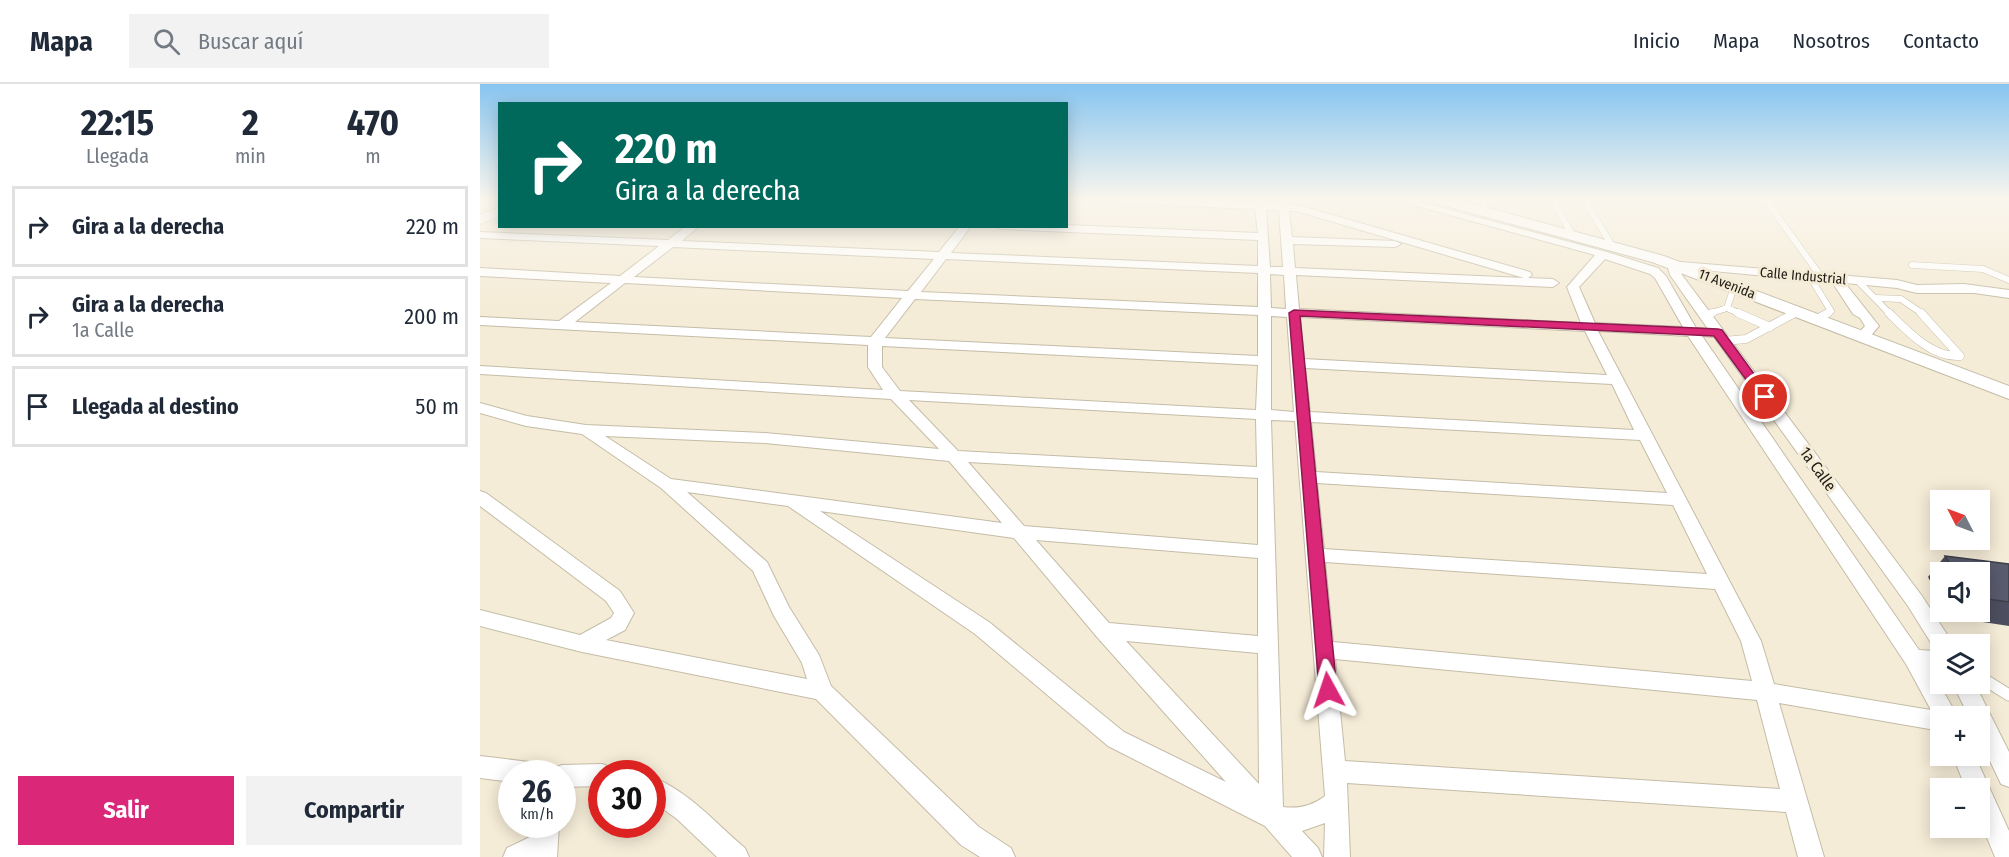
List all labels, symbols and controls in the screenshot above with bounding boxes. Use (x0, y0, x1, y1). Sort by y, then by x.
search box (129, 14, 549, 68)
text: Mapa (30, 25, 93, 58)
icon: search (150, 25, 183, 58)
text: Buscar aquí (198, 28, 303, 55)
text: Inicio (1633, 28, 1680, 54)
text: Mapa (1713, 28, 1760, 54)
text: Nosotros (1793, 28, 1870, 54)
text: Contacto (1903, 28, 1979, 54)
text: 22:15 (81, 101, 154, 145)
text: 2 (242, 101, 259, 145)
text: 470 (347, 101, 399, 145)
text: 220 m (615, 124, 718, 174)
icon: right (516, 126, 594, 204)
text: Llegada (86, 144, 149, 168)
text: min (235, 144, 266, 168)
text: m (365, 144, 381, 168)
text: Gira a la derecha (615, 175, 800, 207)
icon: right (21, 210, 54, 243)
text: Gira a la derecha (72, 213, 224, 240)
text: 220 m (406, 213, 459, 240)
street label: Calle Industrial (1759, 264, 1847, 288)
street label: 11 Avenida (1696, 265, 1758, 303)
text: Gira a la derecha (72, 291, 224, 318)
icon: right (21, 300, 54, 333)
text: 200 m (404, 303, 459, 330)
text: 1a Calle (72, 318, 134, 342)
pin (1739, 371, 1790, 422)
icon: arrive (1748, 380, 1781, 413)
icon: arrive (21, 390, 54, 423)
text: Llegada al destino (72, 393, 239, 420)
text: 50 m (415, 393, 459, 420)
street label: 1a Calle (1796, 443, 1840, 495)
north arrow (1930, 490, 1990, 550)
map controls (1930, 490, 1990, 838)
button: sound (1930, 562, 1990, 622)
button: layers (1930, 634, 1990, 694)
position arrow (1296, 658, 1360, 722)
button: + (1930, 706, 1990, 766)
speed limit sign: 30 (588, 760, 666, 838)
text: 26 (522, 774, 552, 810)
button: Salir (18, 776, 234, 845)
button: Compartir (246, 776, 462, 845)
button: − (1930, 778, 1990, 838)
text: km/h (520, 805, 554, 823)

